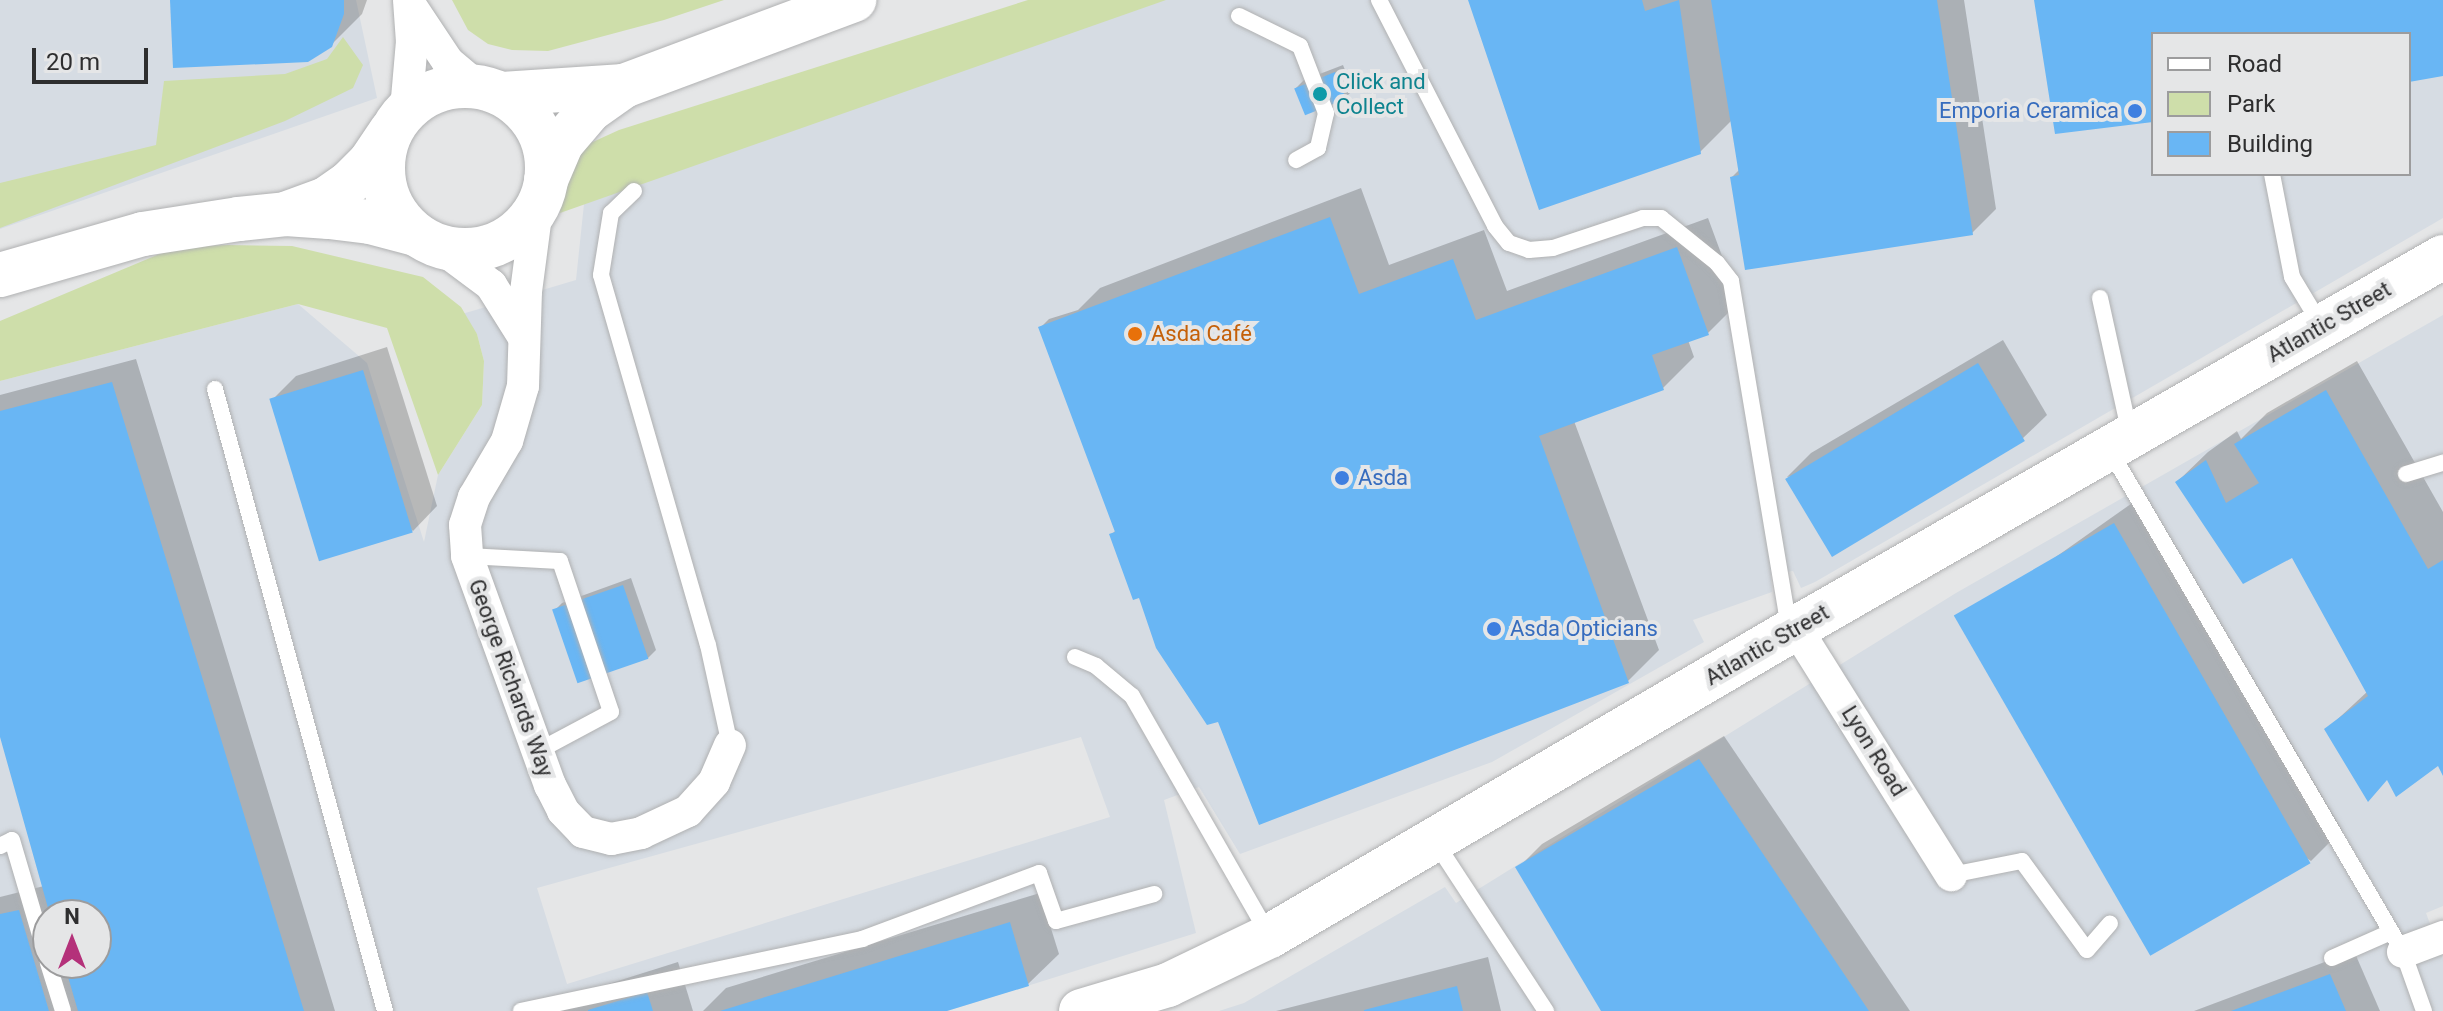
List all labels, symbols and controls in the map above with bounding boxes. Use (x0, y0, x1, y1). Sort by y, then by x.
scale bar (36, 32, 152, 82)
legend (2151, 32, 2411, 176)
text: 20 m (46, 48, 100, 76)
text: Road (2227, 50, 2282, 78)
place label: Click and Collect (1336, 68, 1426, 120)
marker: Click and Collect (1311, 85, 1329, 103)
text: Park (2227, 90, 2275, 118)
place label: Emporia Ceramica (1939, 98, 2119, 124)
marker: Emporia Ceramica (2126, 102, 2144, 120)
text: Building (2227, 130, 2313, 158)
street label: Atlantic Street (2262, 276, 2396, 368)
place label: Asda Café (1151, 321, 1252, 347)
marker: Asda Café (1126, 325, 1144, 343)
place label: Asda (1358, 465, 1408, 491)
marker: Asda (1333, 469, 1351, 487)
street label: George Richards Way (463, 576, 559, 780)
street label: Atlantic Street (1700, 599, 1834, 691)
place label: Asda Opticians (1510, 616, 1658, 642)
marker: Asda Opticians (1485, 620, 1503, 638)
street label: Lyon Road (1836, 701, 1912, 801)
north arrow (32, 899, 112, 979)
text: N (64, 904, 80, 929)

